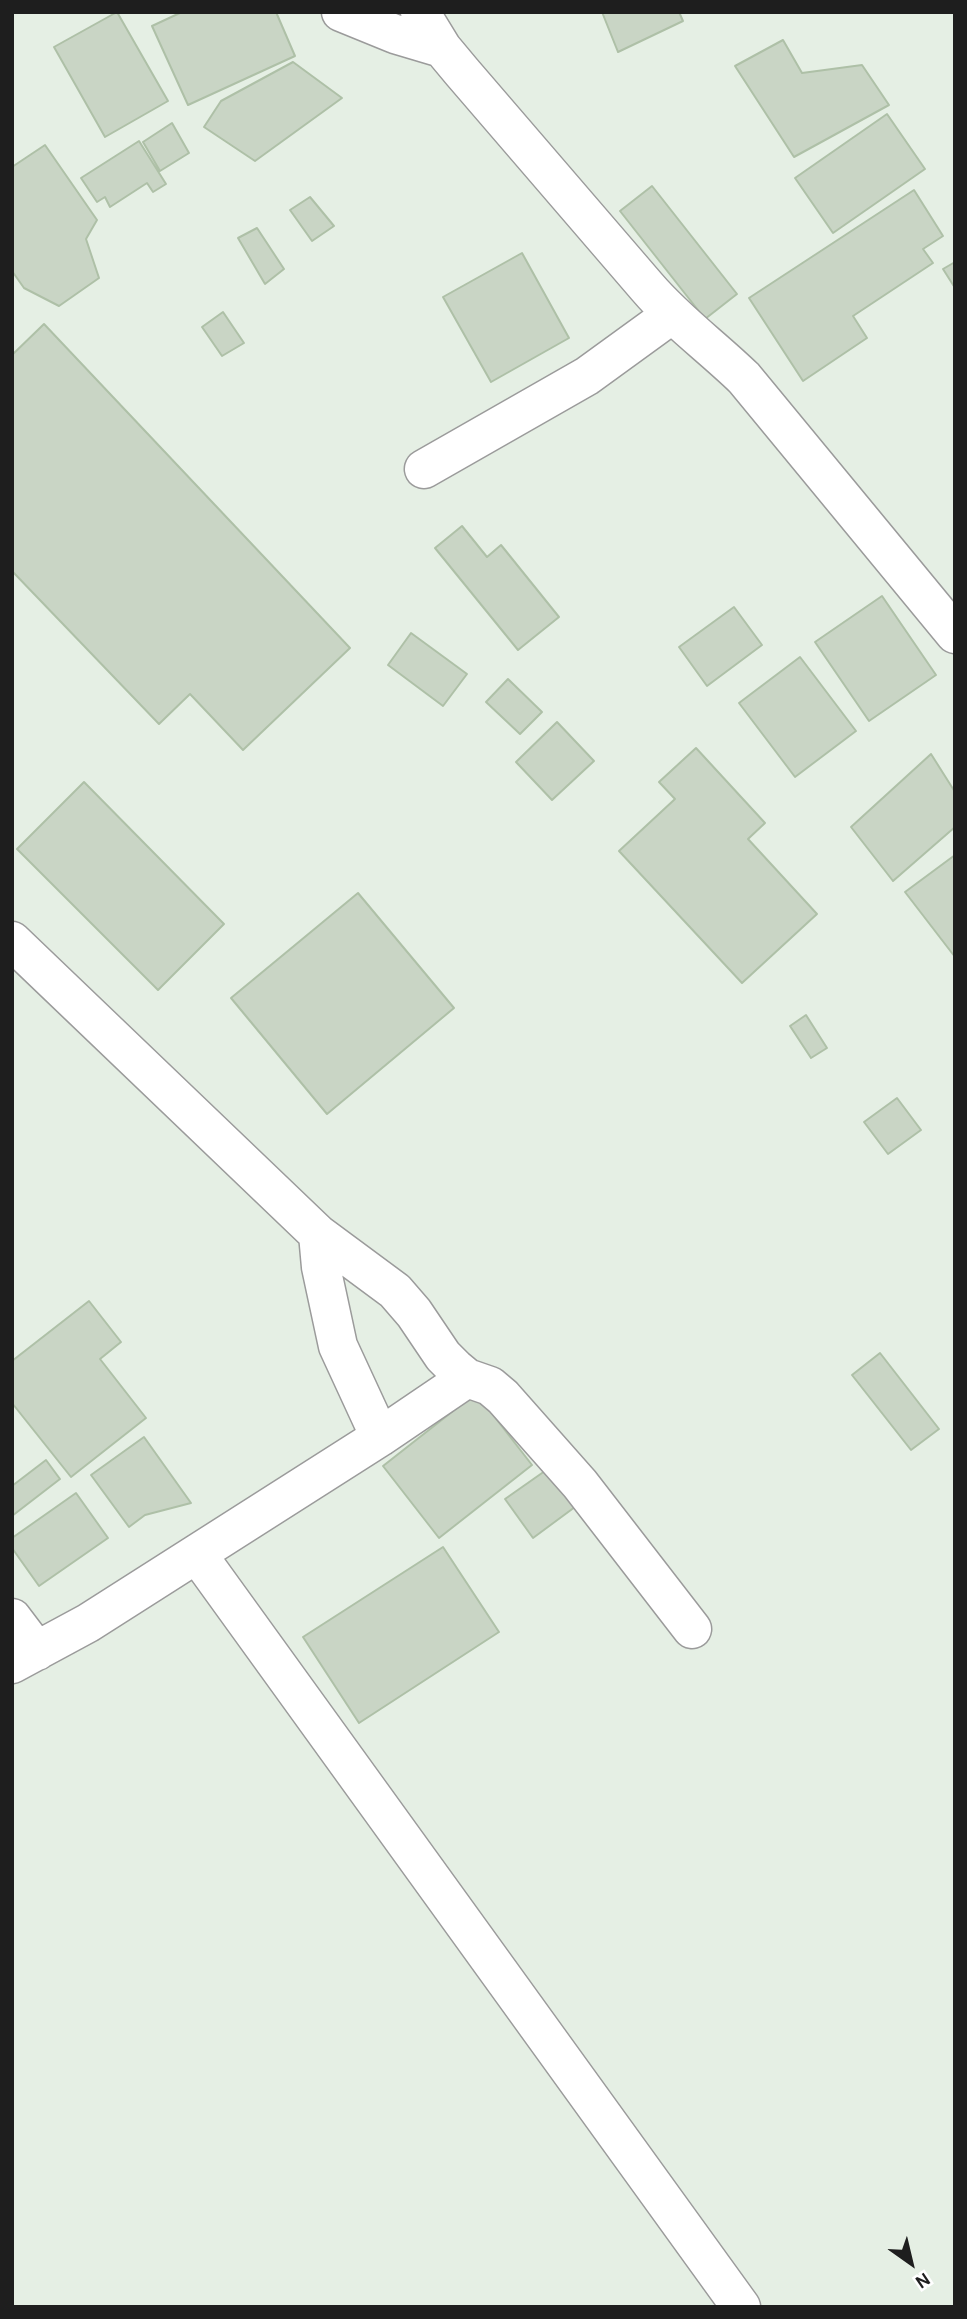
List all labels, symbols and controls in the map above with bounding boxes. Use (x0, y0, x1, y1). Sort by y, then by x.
north arrow (876, 2228, 946, 2298)
text: N (911, 2267, 935, 2293)

